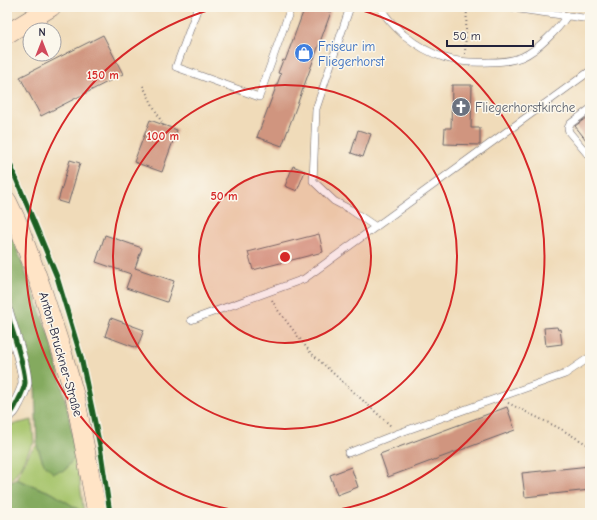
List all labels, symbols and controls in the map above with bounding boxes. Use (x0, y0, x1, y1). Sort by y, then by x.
north arrow (22, 22, 62, 62)
scale bar (447, 22, 533, 48)
text: N (38, 26, 46, 39)
text: 50 m (453, 29, 481, 43)
place label: Friseur im Fliegerhorst (318, 39, 386, 69)
shop icon: Friseur im Fliegerhorst (293, 42, 315, 64)
text: 150 m (87, 68, 119, 82)
church icon: Fliegerhorstkirche (450, 96, 472, 118)
place label: Fliegerhorstkirche (475, 100, 576, 115)
text: 100 m (147, 129, 179, 143)
text: 50 m (210, 189, 238, 203)
centre of rings (278, 250, 292, 264)
street label: Anton-Bruckner-Straße (36, 290, 86, 419)

